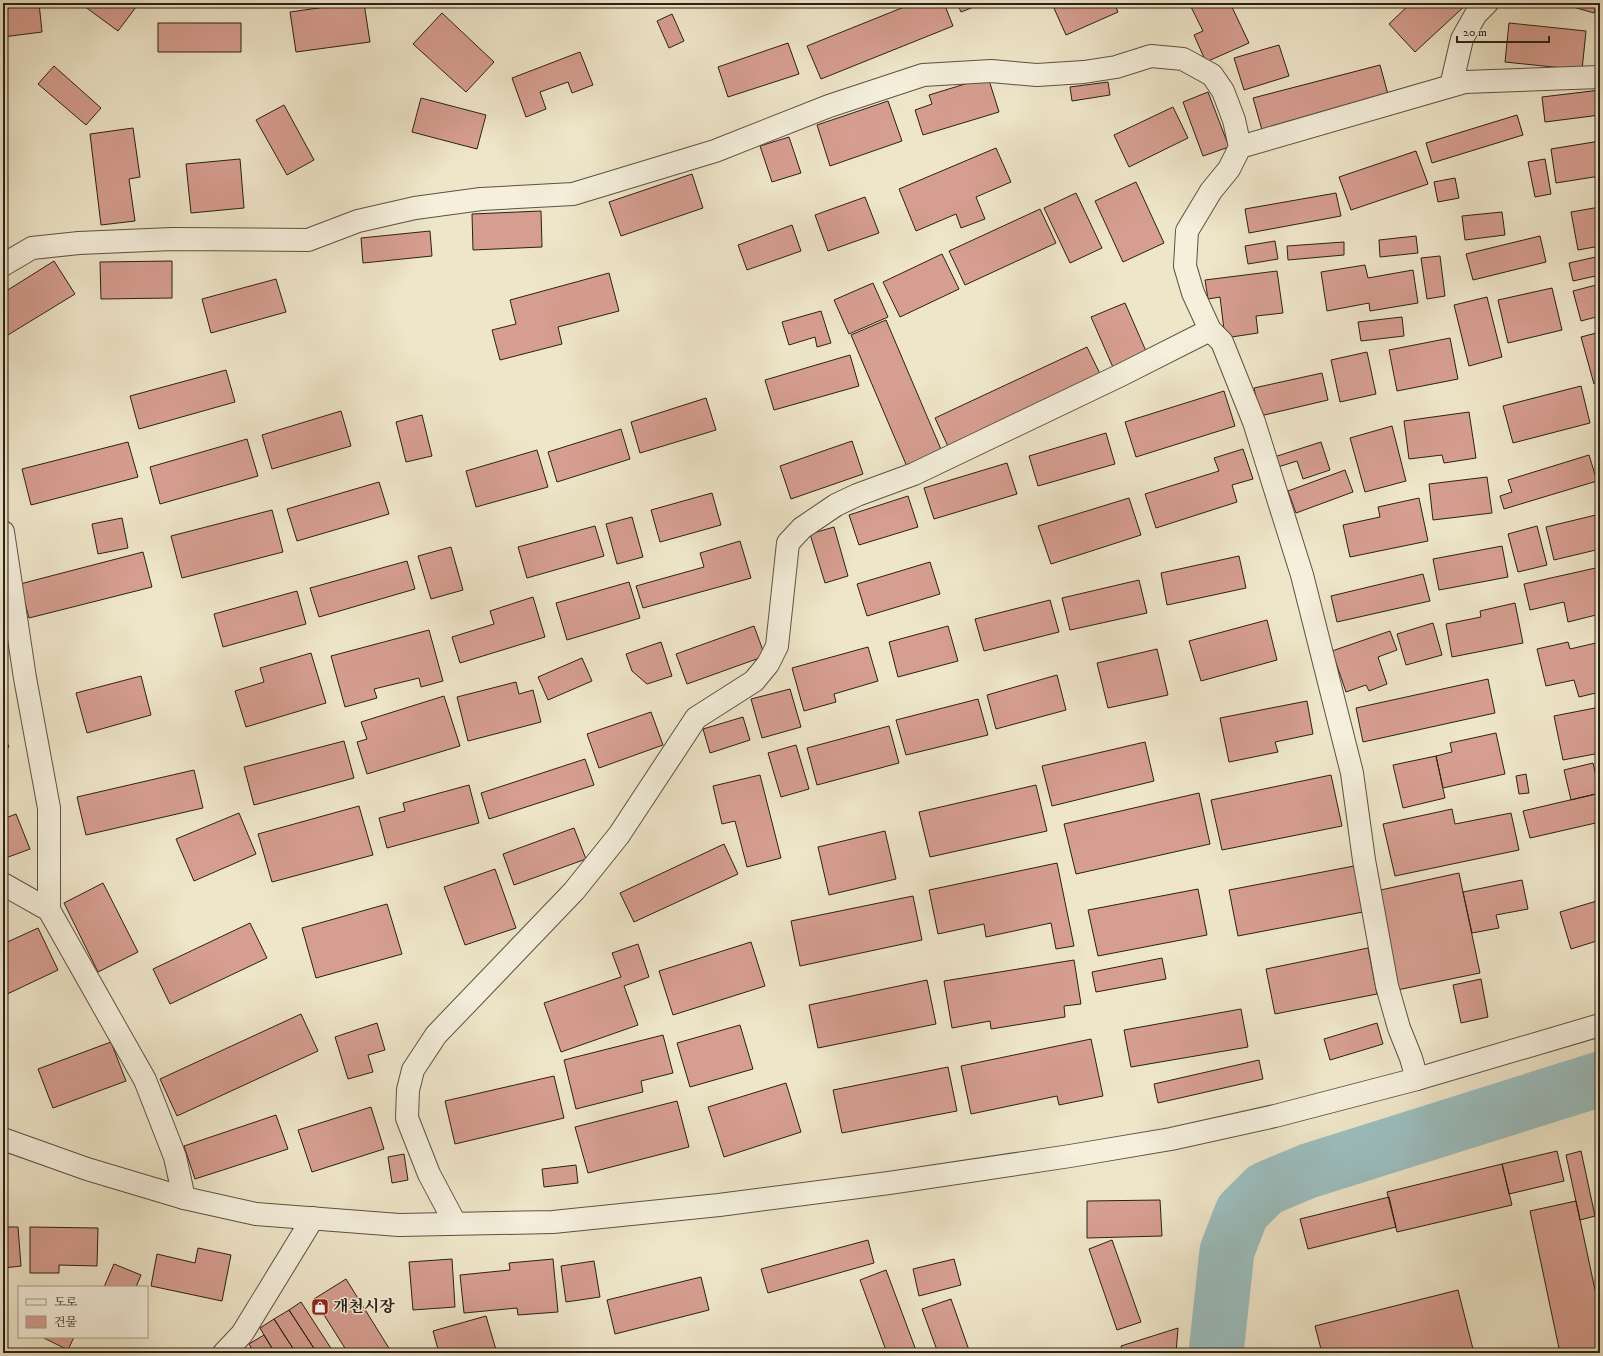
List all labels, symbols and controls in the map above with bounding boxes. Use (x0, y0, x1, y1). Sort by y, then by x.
scale bar (1457, 18, 1549, 44)
text: 20 m (1463, 25, 1487, 40)
legend (18, 1286, 148, 1338)
text: 도로 (54, 1295, 78, 1310)
shop icon: 개천시장 (310, 1297, 330, 1317)
place label: 개천시장 (333, 1297, 395, 1317)
text: 건물 (54, 1315, 78, 1330)

